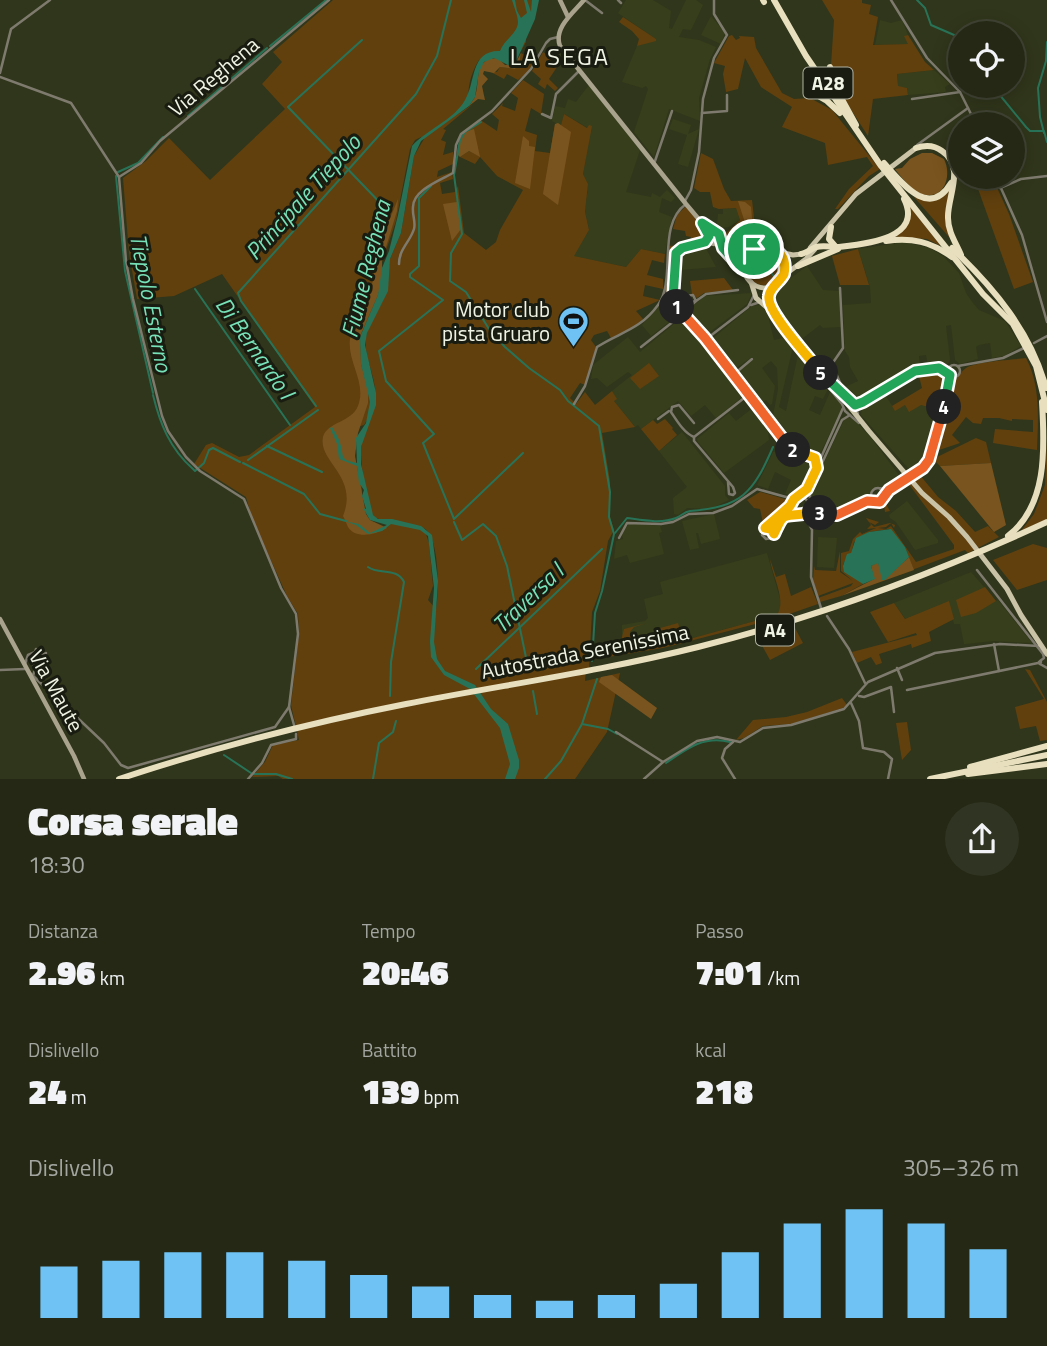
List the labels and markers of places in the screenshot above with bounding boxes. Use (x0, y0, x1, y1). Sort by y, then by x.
pin (724, 219, 784, 279)
pin: 1 (660, 290, 694, 324)
place label: Motor club pista Gruaro (442, 293, 550, 349)
sports icon: Motor club pista Gruaro (556, 305, 590, 349)
pin: 5 (804, 356, 838, 390)
pin: 4 (926, 390, 962, 424)
pin: 2 (776, 433, 810, 468)
pin: 3 (802, 496, 838, 530)

